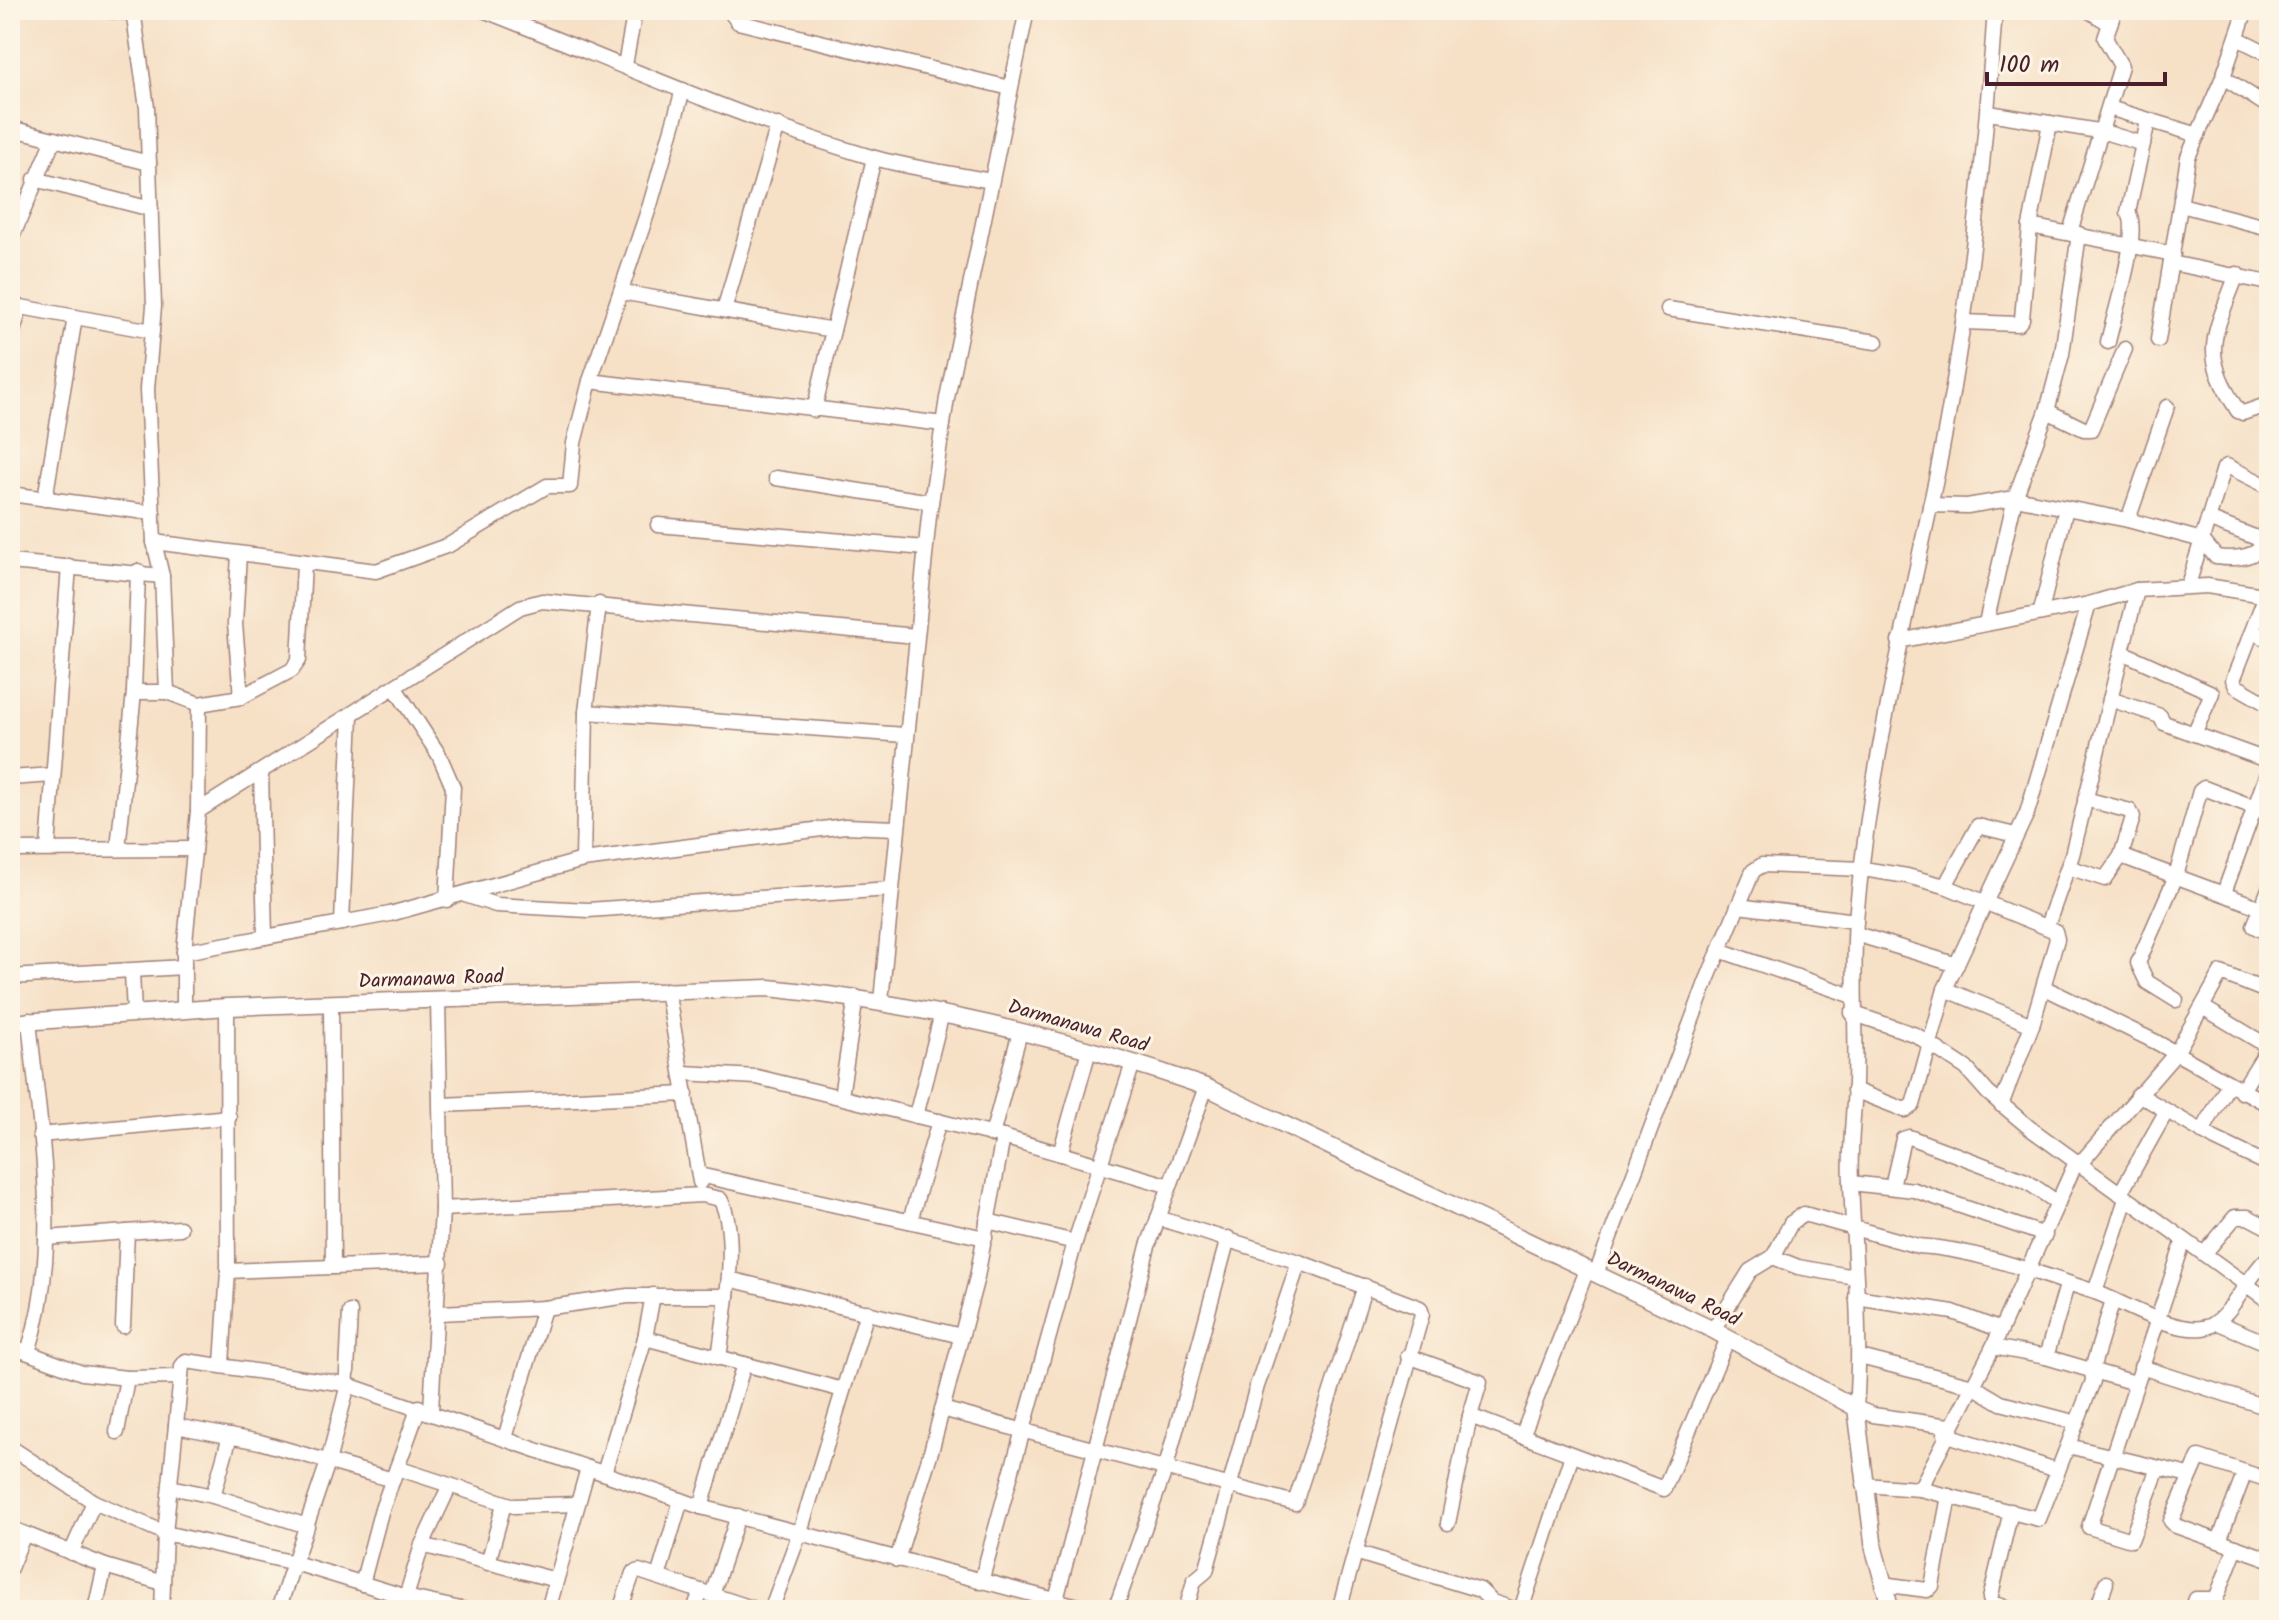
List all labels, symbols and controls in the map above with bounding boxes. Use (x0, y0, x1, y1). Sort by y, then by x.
scale bar (1987, 36, 2165, 86)
text: 100 m (1999, 46, 2059, 85)
street label: Darmanawa Road (358, 961, 505, 999)
street label: Darmanawa Road (1004, 992, 1153, 1063)
street label: Darmanawa Road (1601, 1244, 1746, 1337)

